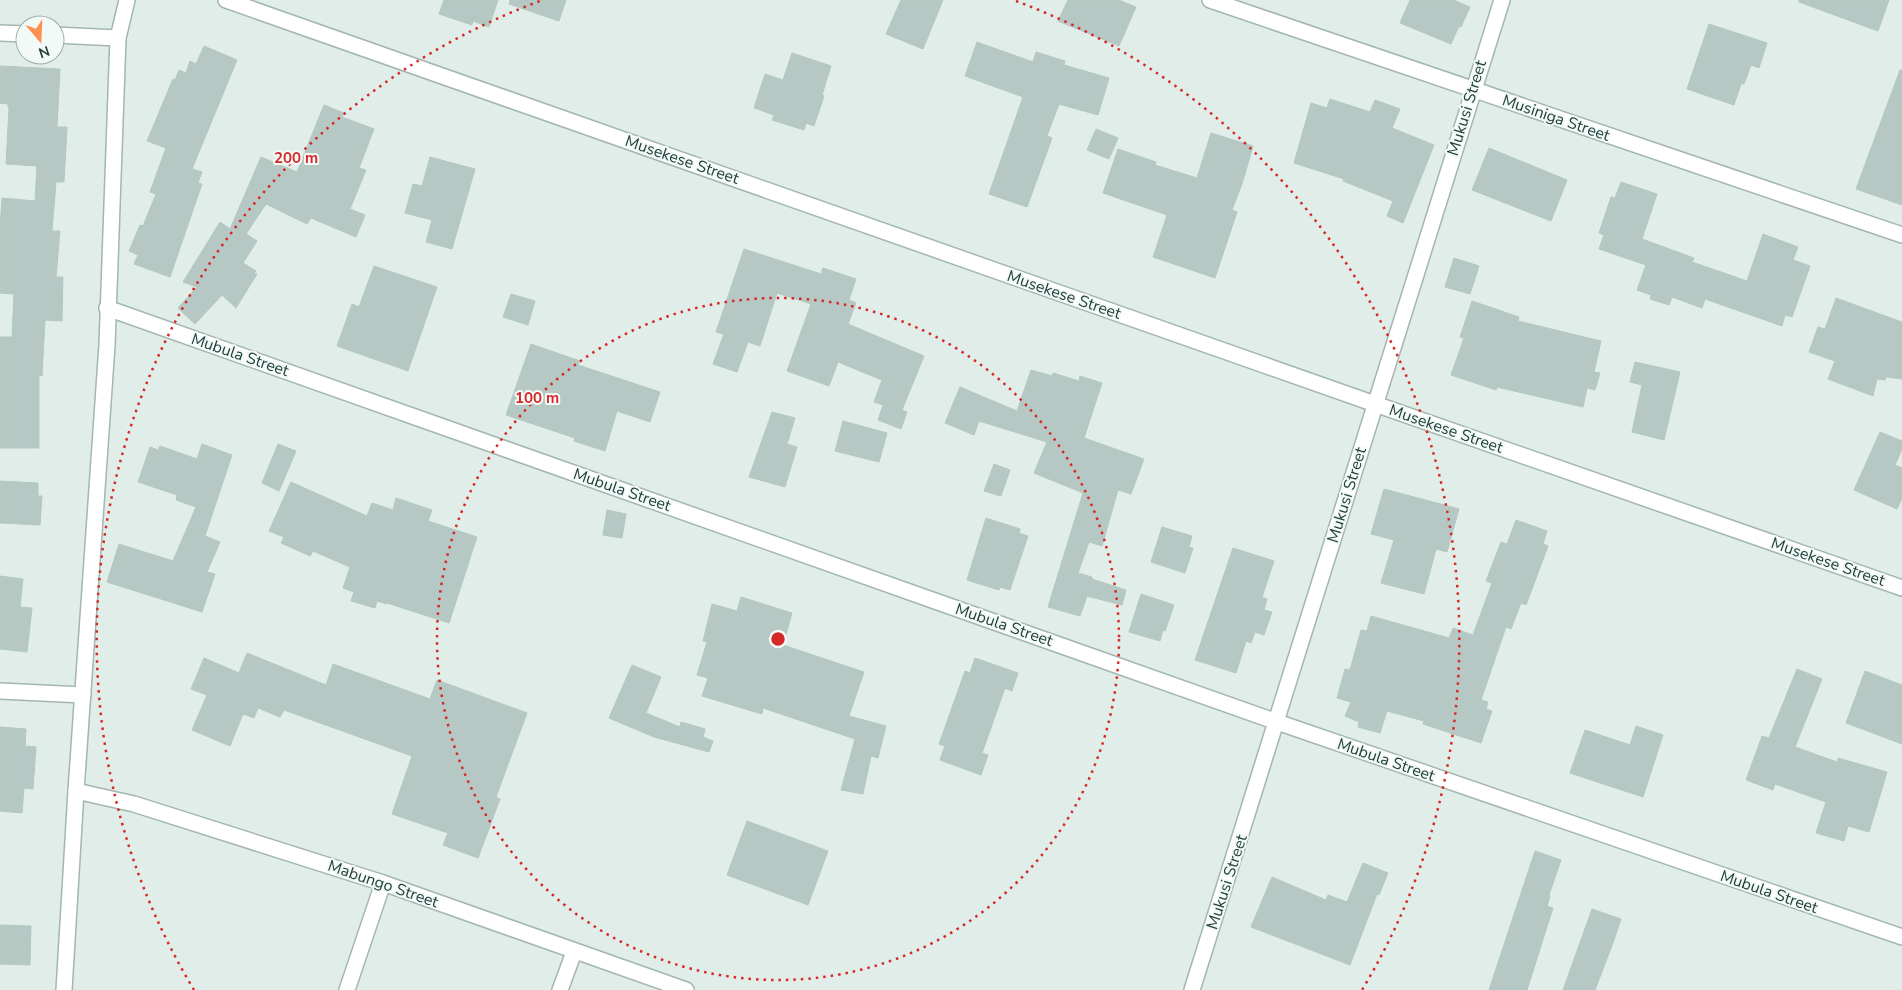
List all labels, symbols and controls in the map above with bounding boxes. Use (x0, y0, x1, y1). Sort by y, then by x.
north arrow (15, 15, 65, 65)
text: N (36, 41, 52, 63)
street label: Mukusi Street (1442, 57, 1492, 158)
street label: Musiniga Street (1499, 89, 1613, 147)
street label: Musekese Street (622, 130, 742, 190)
text: 200 m (274, 148, 318, 168)
street label: Musekese Street (1004, 265, 1124, 325)
street label: Mubula Street (188, 328, 292, 382)
text: 100 m (515, 388, 559, 408)
street label: Musekese Street (1386, 399, 1506, 459)
street label: Mukusi Street (1322, 444, 1372, 545)
street label: Mubula Street (570, 463, 674, 517)
street label: Musekese Street (1768, 532, 1888, 592)
street label: Mubula Street (952, 598, 1056, 652)
centre of rings (769, 630, 787, 648)
street label: Mubula Street (1334, 733, 1438, 787)
street label: Mukusi Street (1201, 831, 1253, 932)
street label: Mabungo Street (325, 855, 442, 913)
street label: Mubula Street (1717, 865, 1821, 919)

